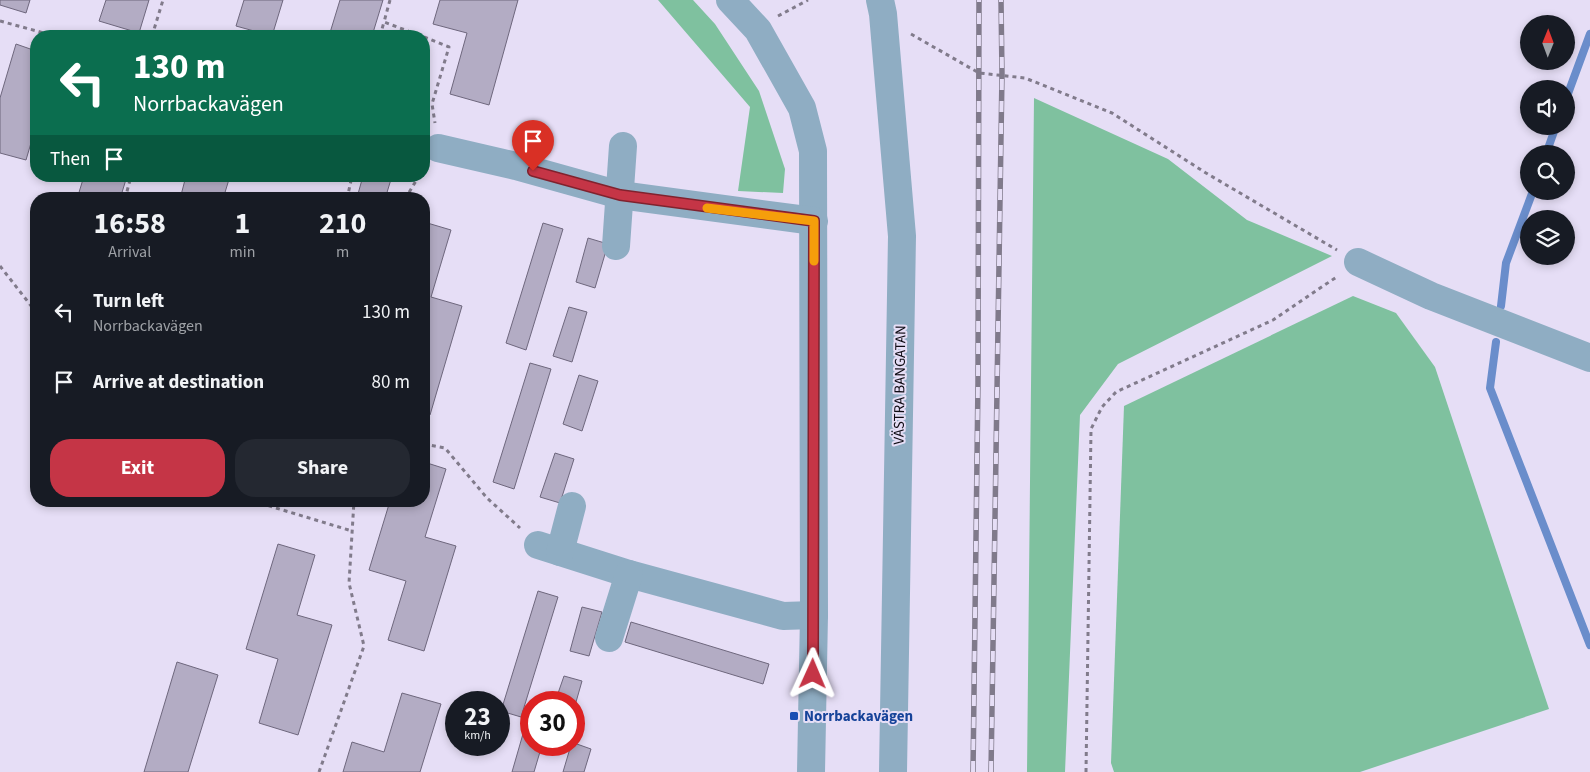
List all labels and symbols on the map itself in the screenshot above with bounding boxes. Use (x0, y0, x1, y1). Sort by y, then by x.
north arrow (1520, 15, 1575, 70)
pin (512, 120, 554, 171)
street label: VÄSTRA BANGATAN (888, 325, 912, 445)
position arrow (786, 647, 838, 699)
speed limit sign: 30 (520, 691, 585, 756)
place label: Norrbackavägen (804, 706, 913, 727)
marker: Norrbackavägen (788, 710, 800, 722)

